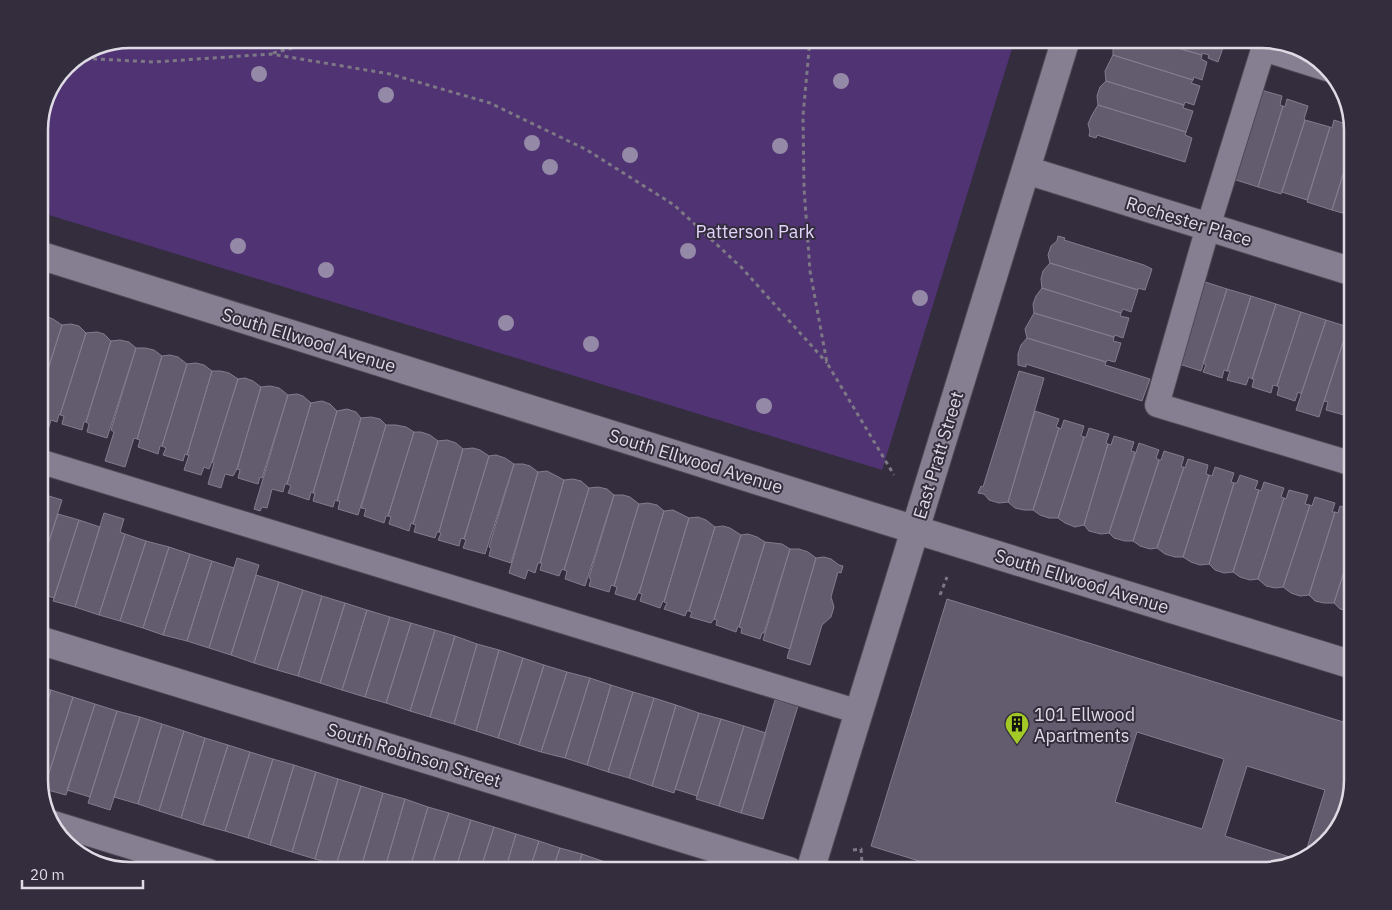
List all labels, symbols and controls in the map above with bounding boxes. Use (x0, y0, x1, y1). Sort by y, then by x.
street label: Rochester Place (1123, 191, 1255, 251)
park label: Patterson Park (696, 220, 815, 243)
street label: South Ellwood Avenue (219, 303, 399, 377)
street label: East Pratt Street (908, 388, 968, 522)
street label: South Ellwood Avenue (606, 424, 786, 498)
street label: South Ellwood Avenue (992, 544, 1172, 618)
place label: 101 Ellwood Apartments (1034, 703, 1135, 747)
building icon: 101 Ellwood Apartments (1004, 711, 1030, 745)
street label: South Robinson Street (324, 718, 504, 792)
scale bar (22, 858, 144, 890)
text: 20 m (30, 865, 65, 884)

